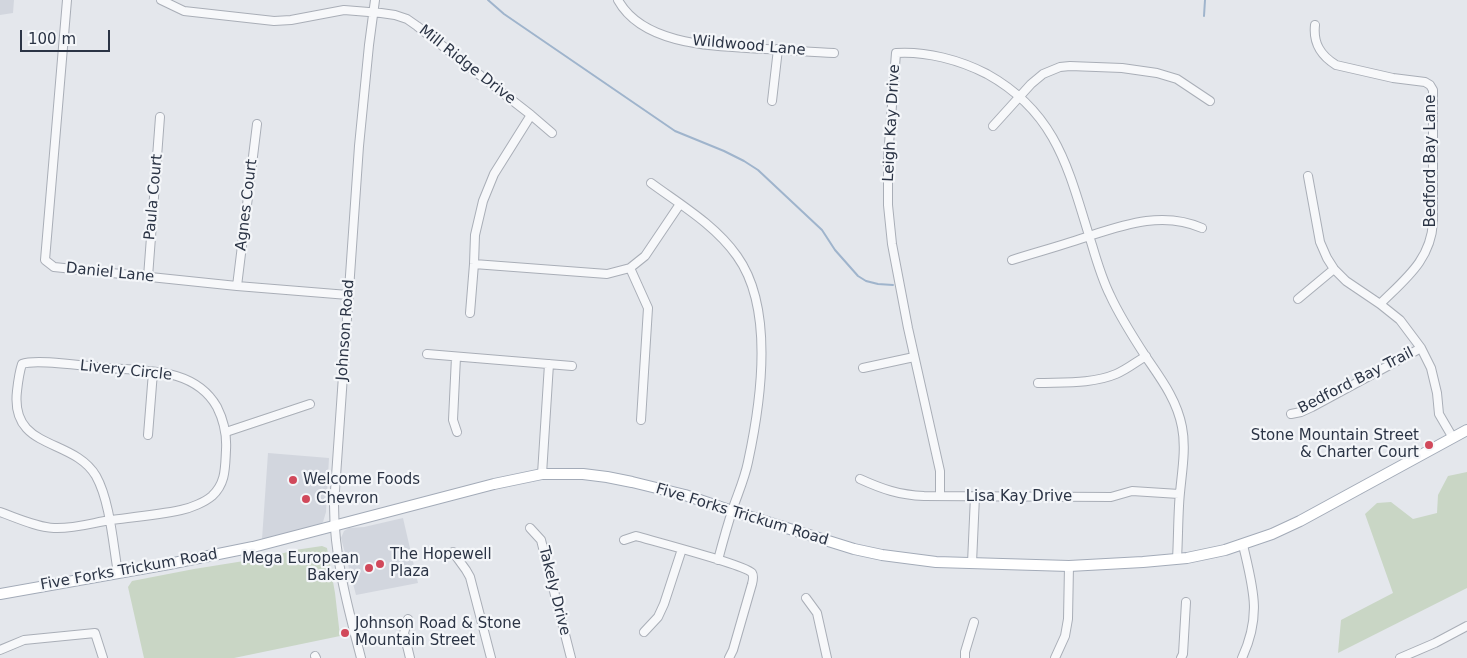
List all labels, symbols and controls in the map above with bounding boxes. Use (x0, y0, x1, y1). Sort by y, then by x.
scale bar (22, 20, 112, 52)
street label: Mill Ridge Drive (415, 22, 519, 108)
text: 100 m (28, 30, 76, 48)
street label: Wildwood Lane (692, 32, 806, 60)
street label: Leigh Kay Drive (880, 64, 904, 182)
street label: Bedford Bay Lane (1422, 94, 1440, 228)
street label: Paula Court (141, 153, 167, 241)
street label: Agnes Court (232, 158, 262, 252)
street label: Daniel Lane (65, 259, 155, 287)
street label: Johnson Road (333, 279, 359, 381)
street label: Bedford Bay Trail (1295, 344, 1417, 418)
street label: Livery Circle (79, 357, 173, 385)
place label: Stone Mountain Street & Charter Court (1251, 427, 1419, 462)
marker: Stone Mountain Street & Charter Court (1423, 439, 1435, 451)
place label: Welcome Foods (303, 471, 420, 489)
marker: Welcome Foods (287, 474, 299, 486)
street label: Five Forks Trickum Road (654, 480, 830, 550)
street label: Lisa Kay Drive (966, 488, 1072, 506)
place label: Chevron (316, 490, 379, 508)
marker: Chevron (300, 493, 312, 505)
street label: Takely Drive (534, 545, 574, 637)
street label: Five Forks Trickum Road (39, 546, 219, 594)
place label: The Hopewell Plaza (390, 546, 492, 581)
place label: Mega European Bakery (242, 550, 359, 585)
marker: The Hopewell Plaza (374, 558, 386, 570)
marker: Mega European Bakery (363, 562, 375, 574)
place label: Johnson Road & Stone Mountain Street (355, 615, 521, 650)
marker: Johnson Road & Stone Mountain Street (339, 627, 351, 639)

